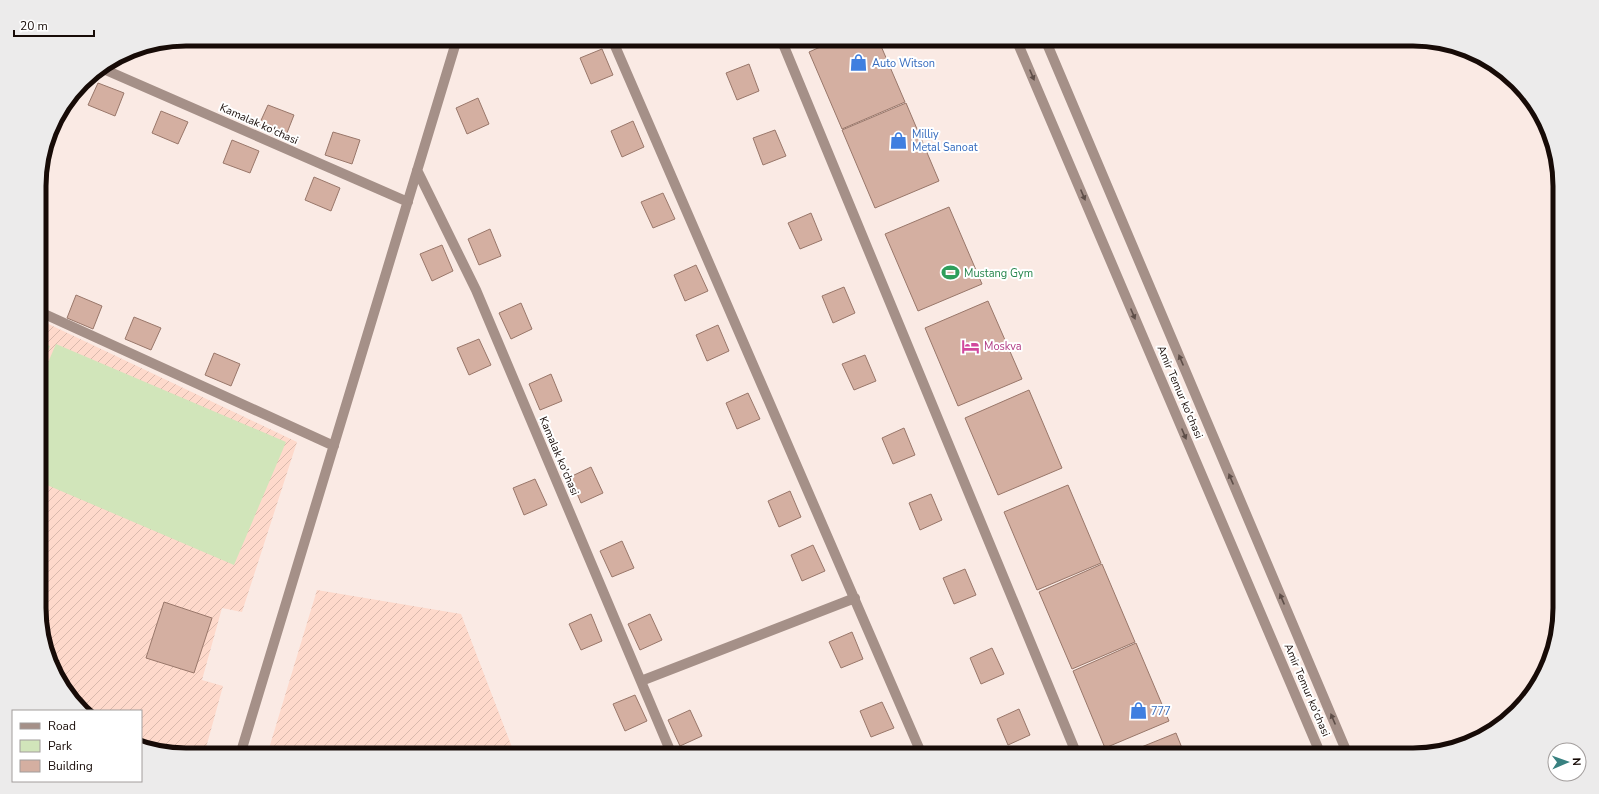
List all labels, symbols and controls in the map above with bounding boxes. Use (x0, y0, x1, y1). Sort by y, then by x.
scale bar (14, 12, 94, 38)
text: 20 m (20, 18, 48, 34)
shop icon: Auto Witson (849, 53, 869, 73)
place label: Auto Witson (872, 56, 935, 71)
one-way arrow (1029, 69, 1035, 81)
street label: Kamalak ko'chasi (217, 100, 301, 148)
place label: Milliy Metal Sanoat (912, 127, 978, 155)
shop icon: Milliy Metal Sanoat (889, 130, 909, 150)
one-way arrow (1080, 189, 1086, 201)
sports icon: Mustang Gym (941, 263, 961, 283)
place label: Mustang Gym (964, 266, 1033, 281)
one-way arrow (1131, 309, 1137, 321)
hotel icon: Moskva (961, 336, 981, 356)
place label: Moskva (984, 339, 1022, 354)
street label: Amir Temur ko'chasi (1154, 343, 1206, 441)
one-way arrow (1177, 353, 1183, 365)
street label: Kamalak ko'chasi (536, 414, 582, 498)
one-way arrow (1182, 428, 1188, 440)
one-way arrow (1228, 473, 1234, 485)
one-way arrow (1279, 594, 1285, 605)
street label: Amir Temur ko'chasi (1281, 641, 1333, 739)
shop icon: 777 (1128, 701, 1148, 721)
place label: 777 (1151, 704, 1171, 719)
legend (12, 710, 142, 782)
one-way arrow (1329, 712, 1335, 724)
text: Road (48, 718, 76, 734)
text: Park (48, 738, 73, 754)
north arrow (1547, 742, 1587, 782)
text: N (1569, 757, 1584, 766)
text: Building (48, 758, 93, 774)

